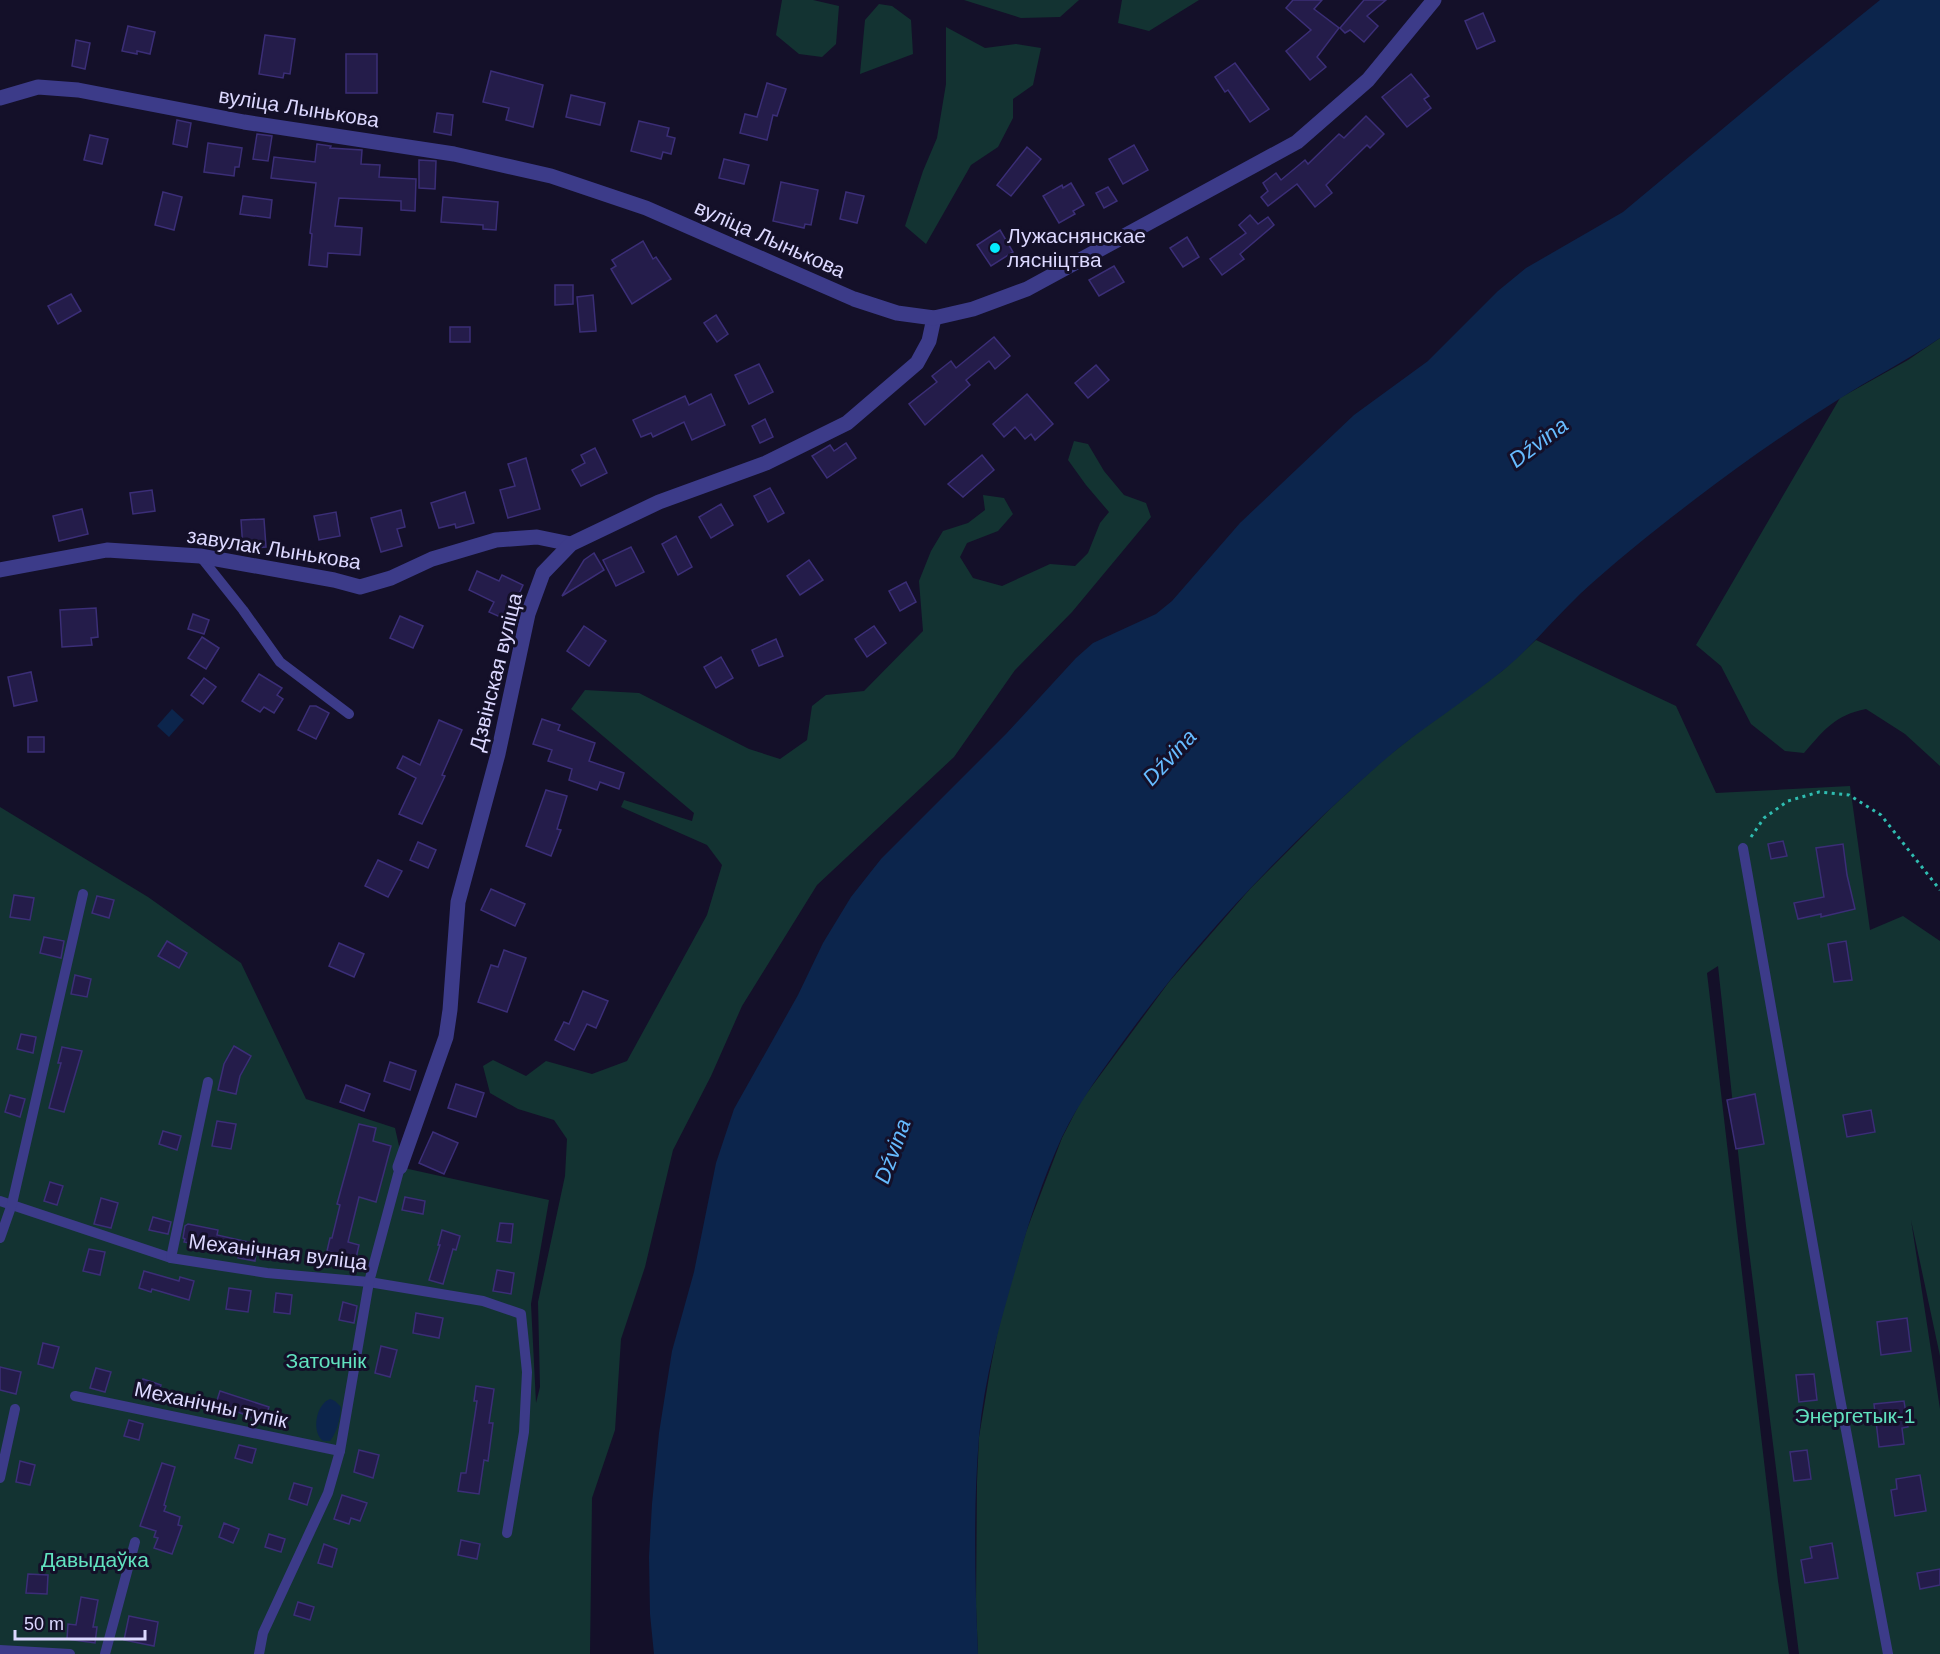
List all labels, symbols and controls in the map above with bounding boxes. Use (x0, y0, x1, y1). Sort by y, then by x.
street label: вуліца Лынькова (217, 83, 381, 132)
street label: вуліца Лынькова (691, 195, 849, 282)
place label: Лужаснянскае лясніцтва (1007, 224, 1146, 271)
marker: Лужаснянскае лясніцтва (988, 241, 1002, 255)
water label: Dźvina (1504, 412, 1573, 473)
street label: завулак Лынькова (185, 523, 363, 574)
street label: Дзвінская вуліца (465, 590, 526, 753)
water label: Dźvina (1137, 724, 1201, 790)
water label: Dźvina (869, 1115, 916, 1187)
street label: Механічная вуліца (187, 1229, 369, 1274)
park label: Заточнік (286, 1349, 367, 1372)
street label: Механічны тупік (132, 1377, 291, 1432)
park label: Энергетык-1 (1795, 1404, 1915, 1427)
park label: Давыдаўка (41, 1548, 149, 1571)
scale bar (15, 1603, 146, 1641)
text: 50 m (24, 1614, 64, 1634)

